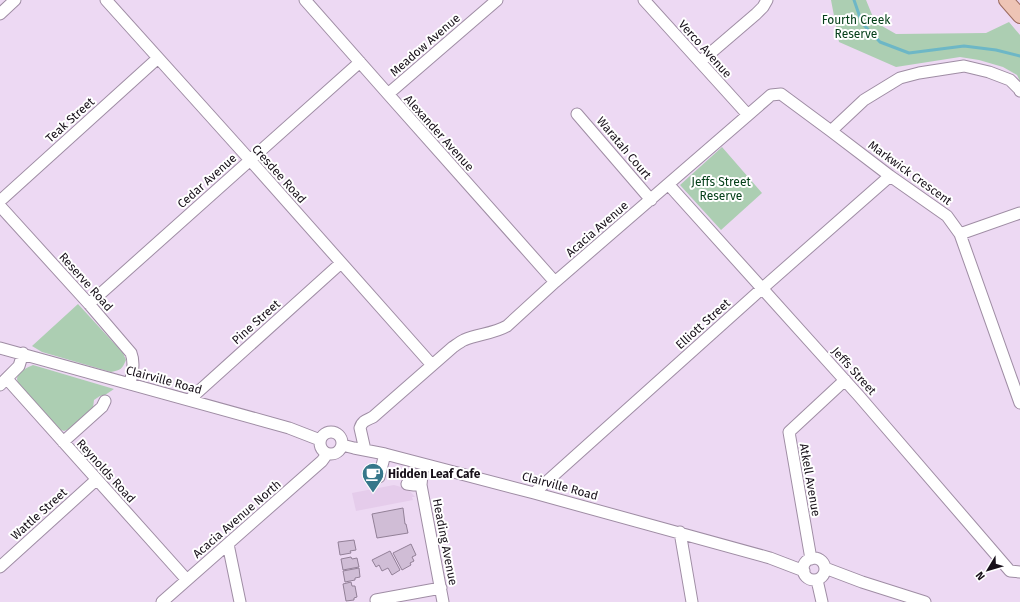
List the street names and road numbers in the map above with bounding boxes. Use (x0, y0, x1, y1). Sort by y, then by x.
street label: Meadow Avenue (387, 11, 463, 79)
street label: Verco Avenue (675, 17, 735, 81)
street label: Alexander Avenue (401, 92, 477, 174)
street label: Teak Street (43, 94, 98, 145)
street label: Waratah Court (594, 114, 655, 183)
street label: Markwick Crescent (865, 138, 955, 208)
street label: Cresdee Road (249, 142, 309, 206)
street label: Cedar Avenue (175, 151, 239, 211)
street label: Acacia Avenue (563, 198, 631, 260)
street label: Reserve Road (56, 250, 116, 314)
street label: Pine Street (229, 296, 283, 347)
street label: Elliott Street (673, 296, 734, 352)
street label: Jeffs Street (829, 344, 880, 398)
street label: Clairville Road (124, 363, 204, 397)
street label: Reynolds Road (74, 436, 138, 506)
street label: Atkell Avenue (797, 442, 823, 518)
street label: Clairville Road (520, 469, 600, 503)
street label: Acacia Avenue North (190, 477, 284, 561)
street label: Wattle Street (8, 485, 70, 543)
street label: Heading Avenue (430, 497, 460, 587)

